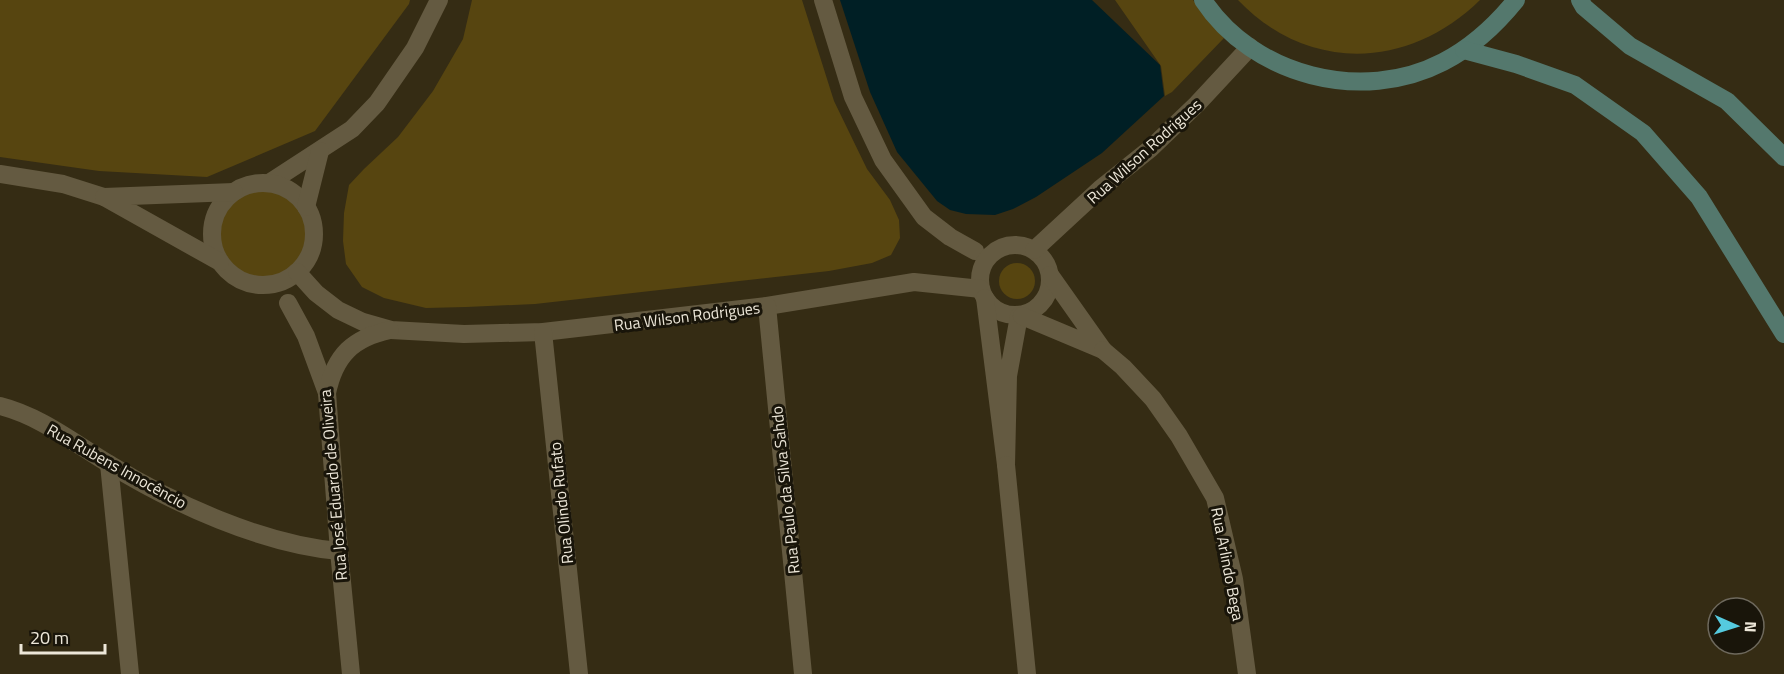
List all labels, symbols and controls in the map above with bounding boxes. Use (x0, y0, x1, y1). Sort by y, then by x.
street label: Rua Wilson Rodrigues (1081, 93, 1207, 209)
street label: Rua Wilson Rodrigues (613, 295, 761, 337)
street label: Rua José Eduardo de Oliveira (313, 388, 353, 582)
street label: Rua Paulo da Silva Sahdo (764, 405, 806, 575)
street label: Rua Rubens Innocêncio (43, 418, 191, 514)
street label: Rua Olindo Rufato (543, 441, 579, 565)
street label: Rua Arlindo Bega (1205, 505, 1251, 623)
north arrow (1706, 596, 1766, 656)
scale bar (21, 617, 105, 655)
text: N (1739, 621, 1763, 633)
text: 20 m (30, 624, 69, 651)

